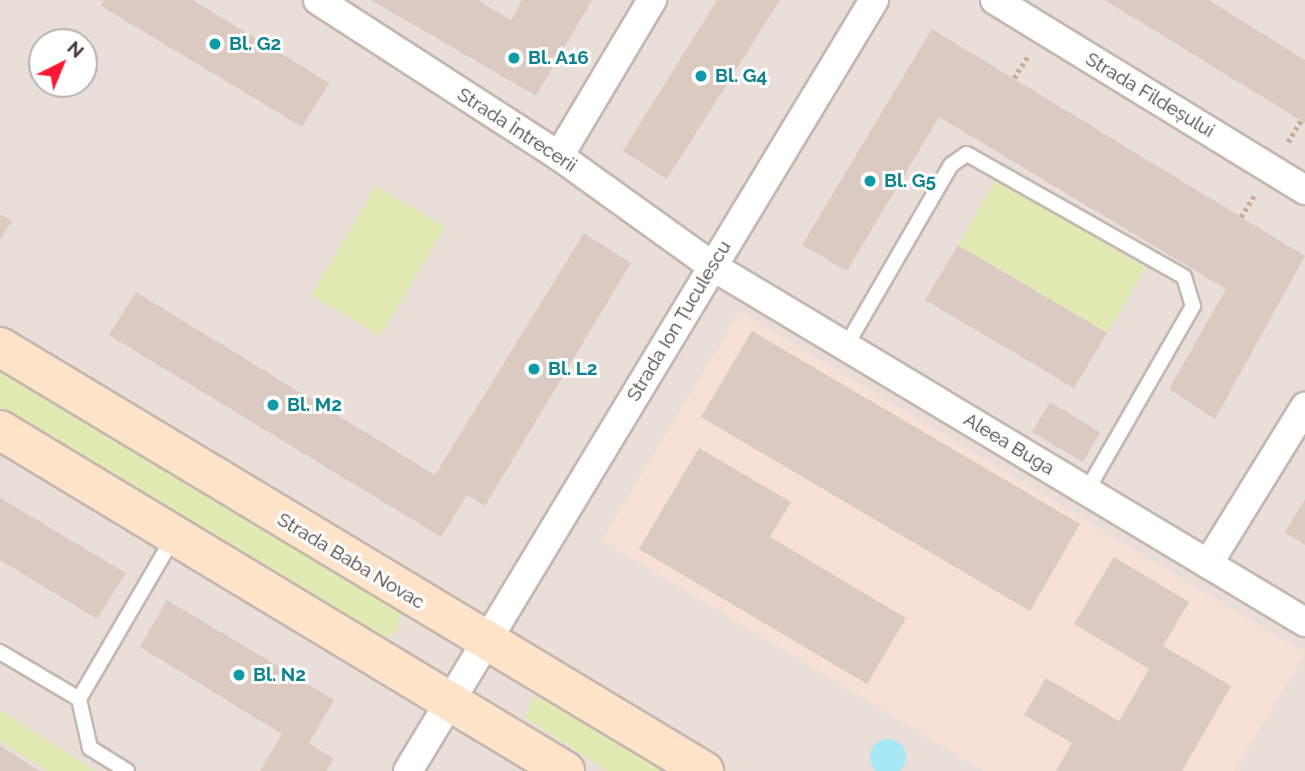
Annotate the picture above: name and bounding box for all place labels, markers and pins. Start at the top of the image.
place label: Bl. G2 [229,33,281,55]
marker: Bl. G2 [207,36,223,52]
place label: Bl. A16 [528,47,589,69]
marker: Bl. A16 [506,50,522,66]
place label: Bl. G4 [715,65,767,87]
marker: Bl. G4 [693,68,709,84]
place label: Bl. G5 [884,170,936,192]
marker: Bl. G5 [862,173,878,189]
place label: Bl. L2 [548,358,598,380]
marker: Bl. L2 [526,361,542,377]
place label: Bl. M2 [287,394,342,416]
marker: Bl. M2 [265,397,281,413]
place label: Bl. N2 [253,664,306,686]
marker: Bl. N2 [231,667,247,683]

